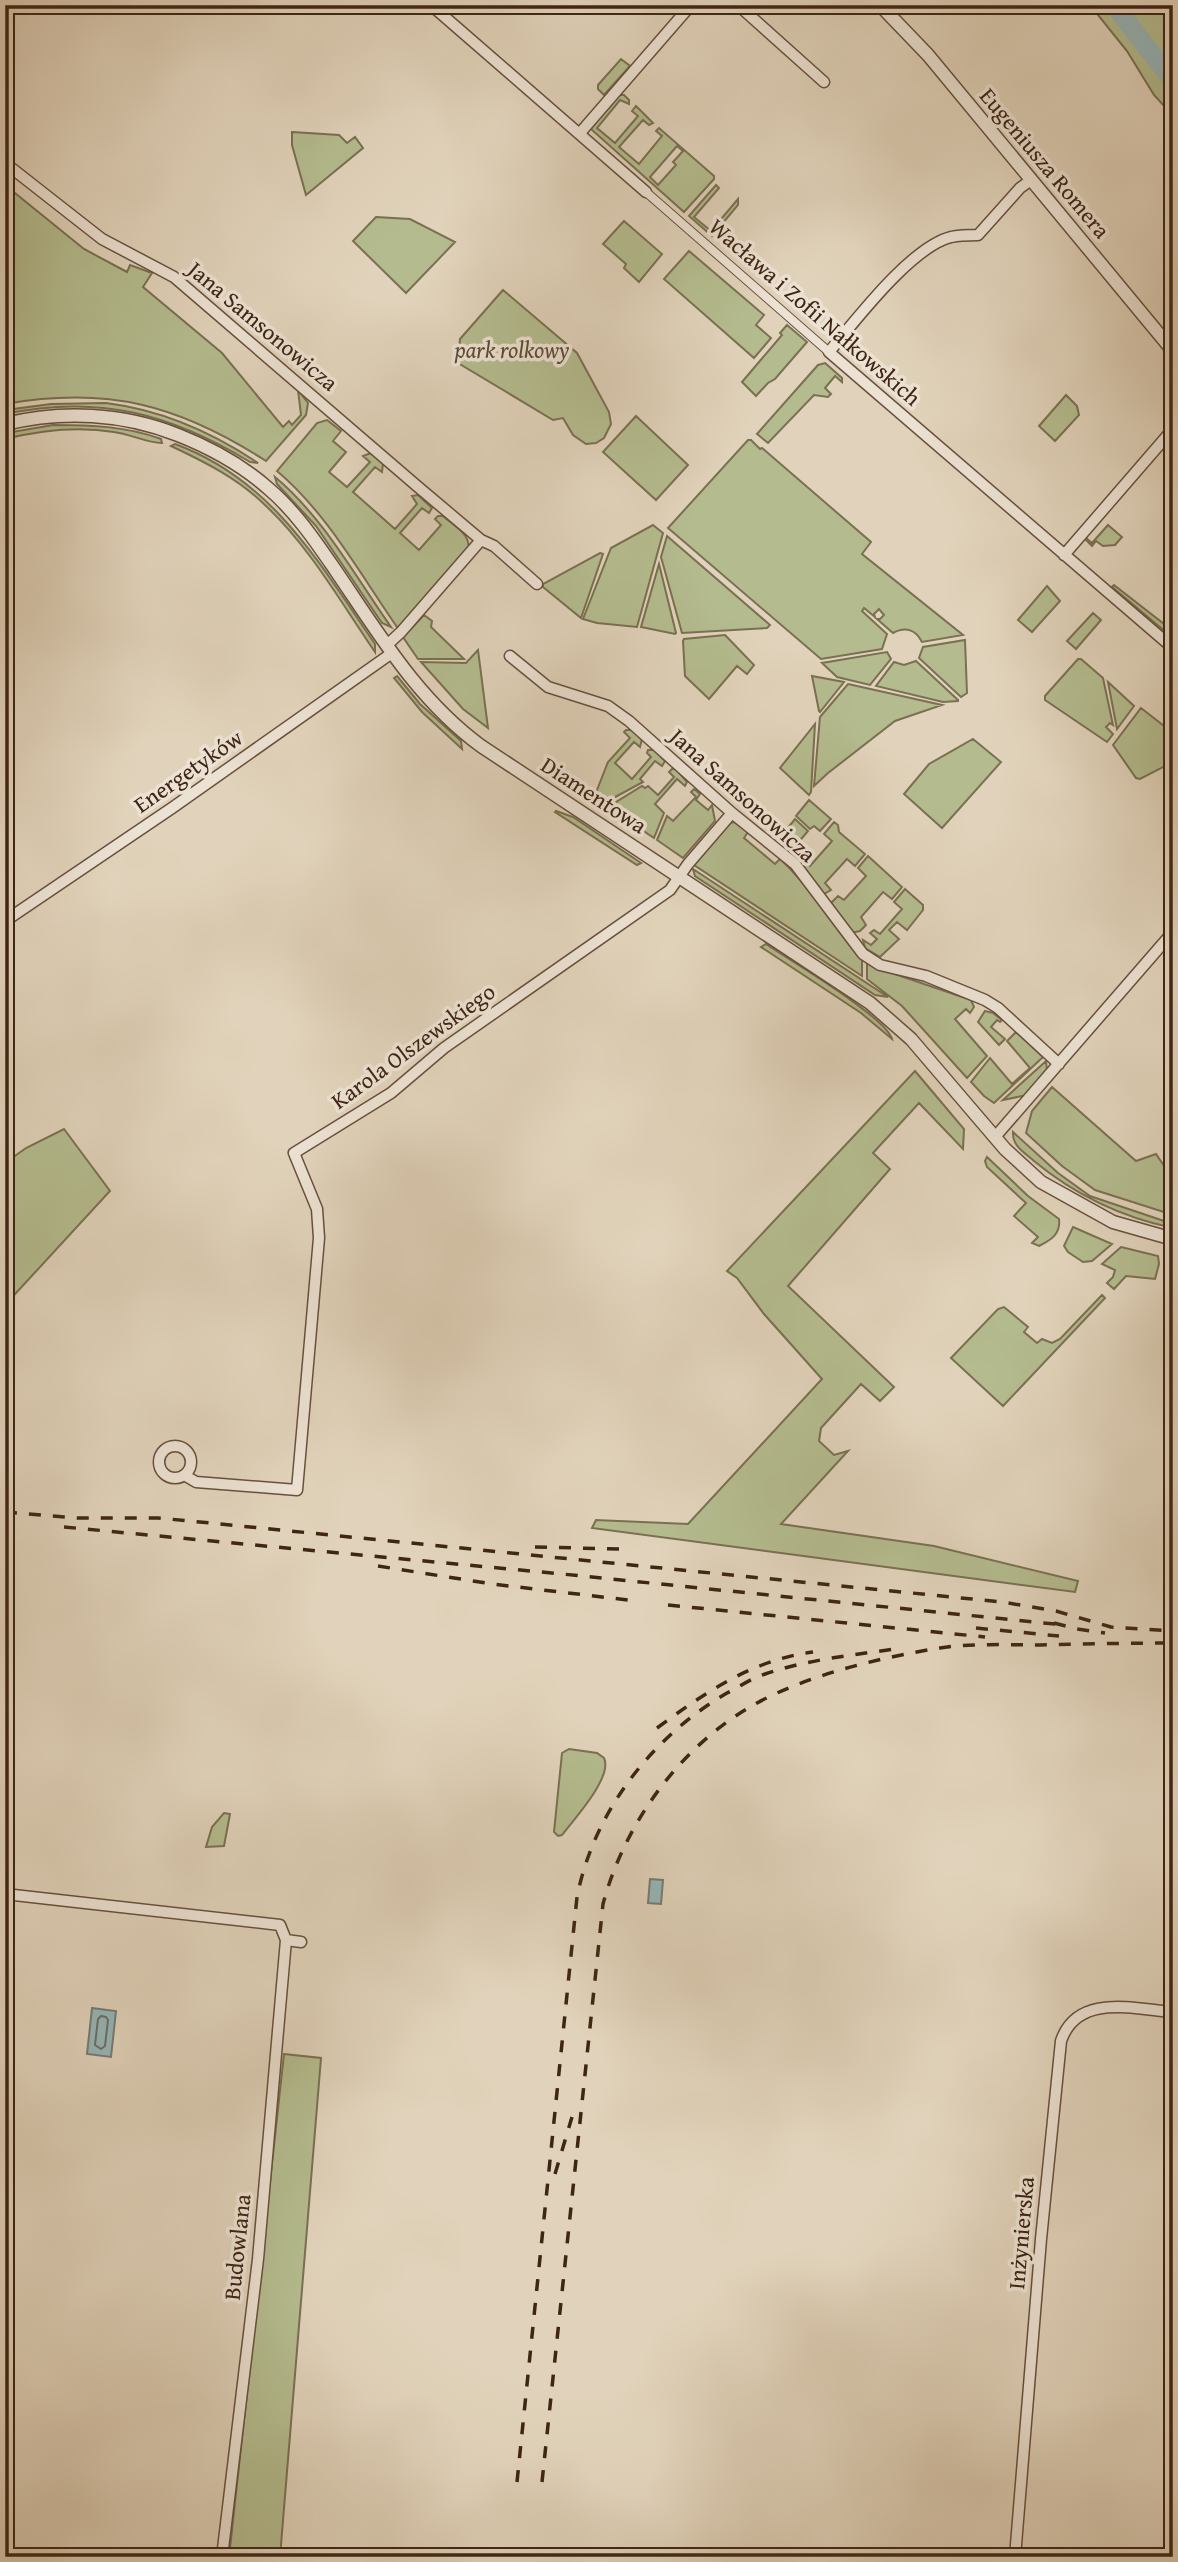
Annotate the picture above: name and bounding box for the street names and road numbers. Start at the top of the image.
street label: Eugeniusza Romera [972,80,1119,245]
street label: Wacława i Zofii Nałkowskich [702,210,929,413]
street label: Jana Samsonowicza [179,251,346,398]
street label: Jana Samsonowicza [661,718,824,870]
street label: Energetyków [126,720,249,820]
street label: Diamentowa [535,748,654,841]
street label: Karola Olszewskiego [324,975,502,1116]
street label: Inżynierska [999,2175,1042,2291]
street label: Budowlana [215,2192,258,2302]

